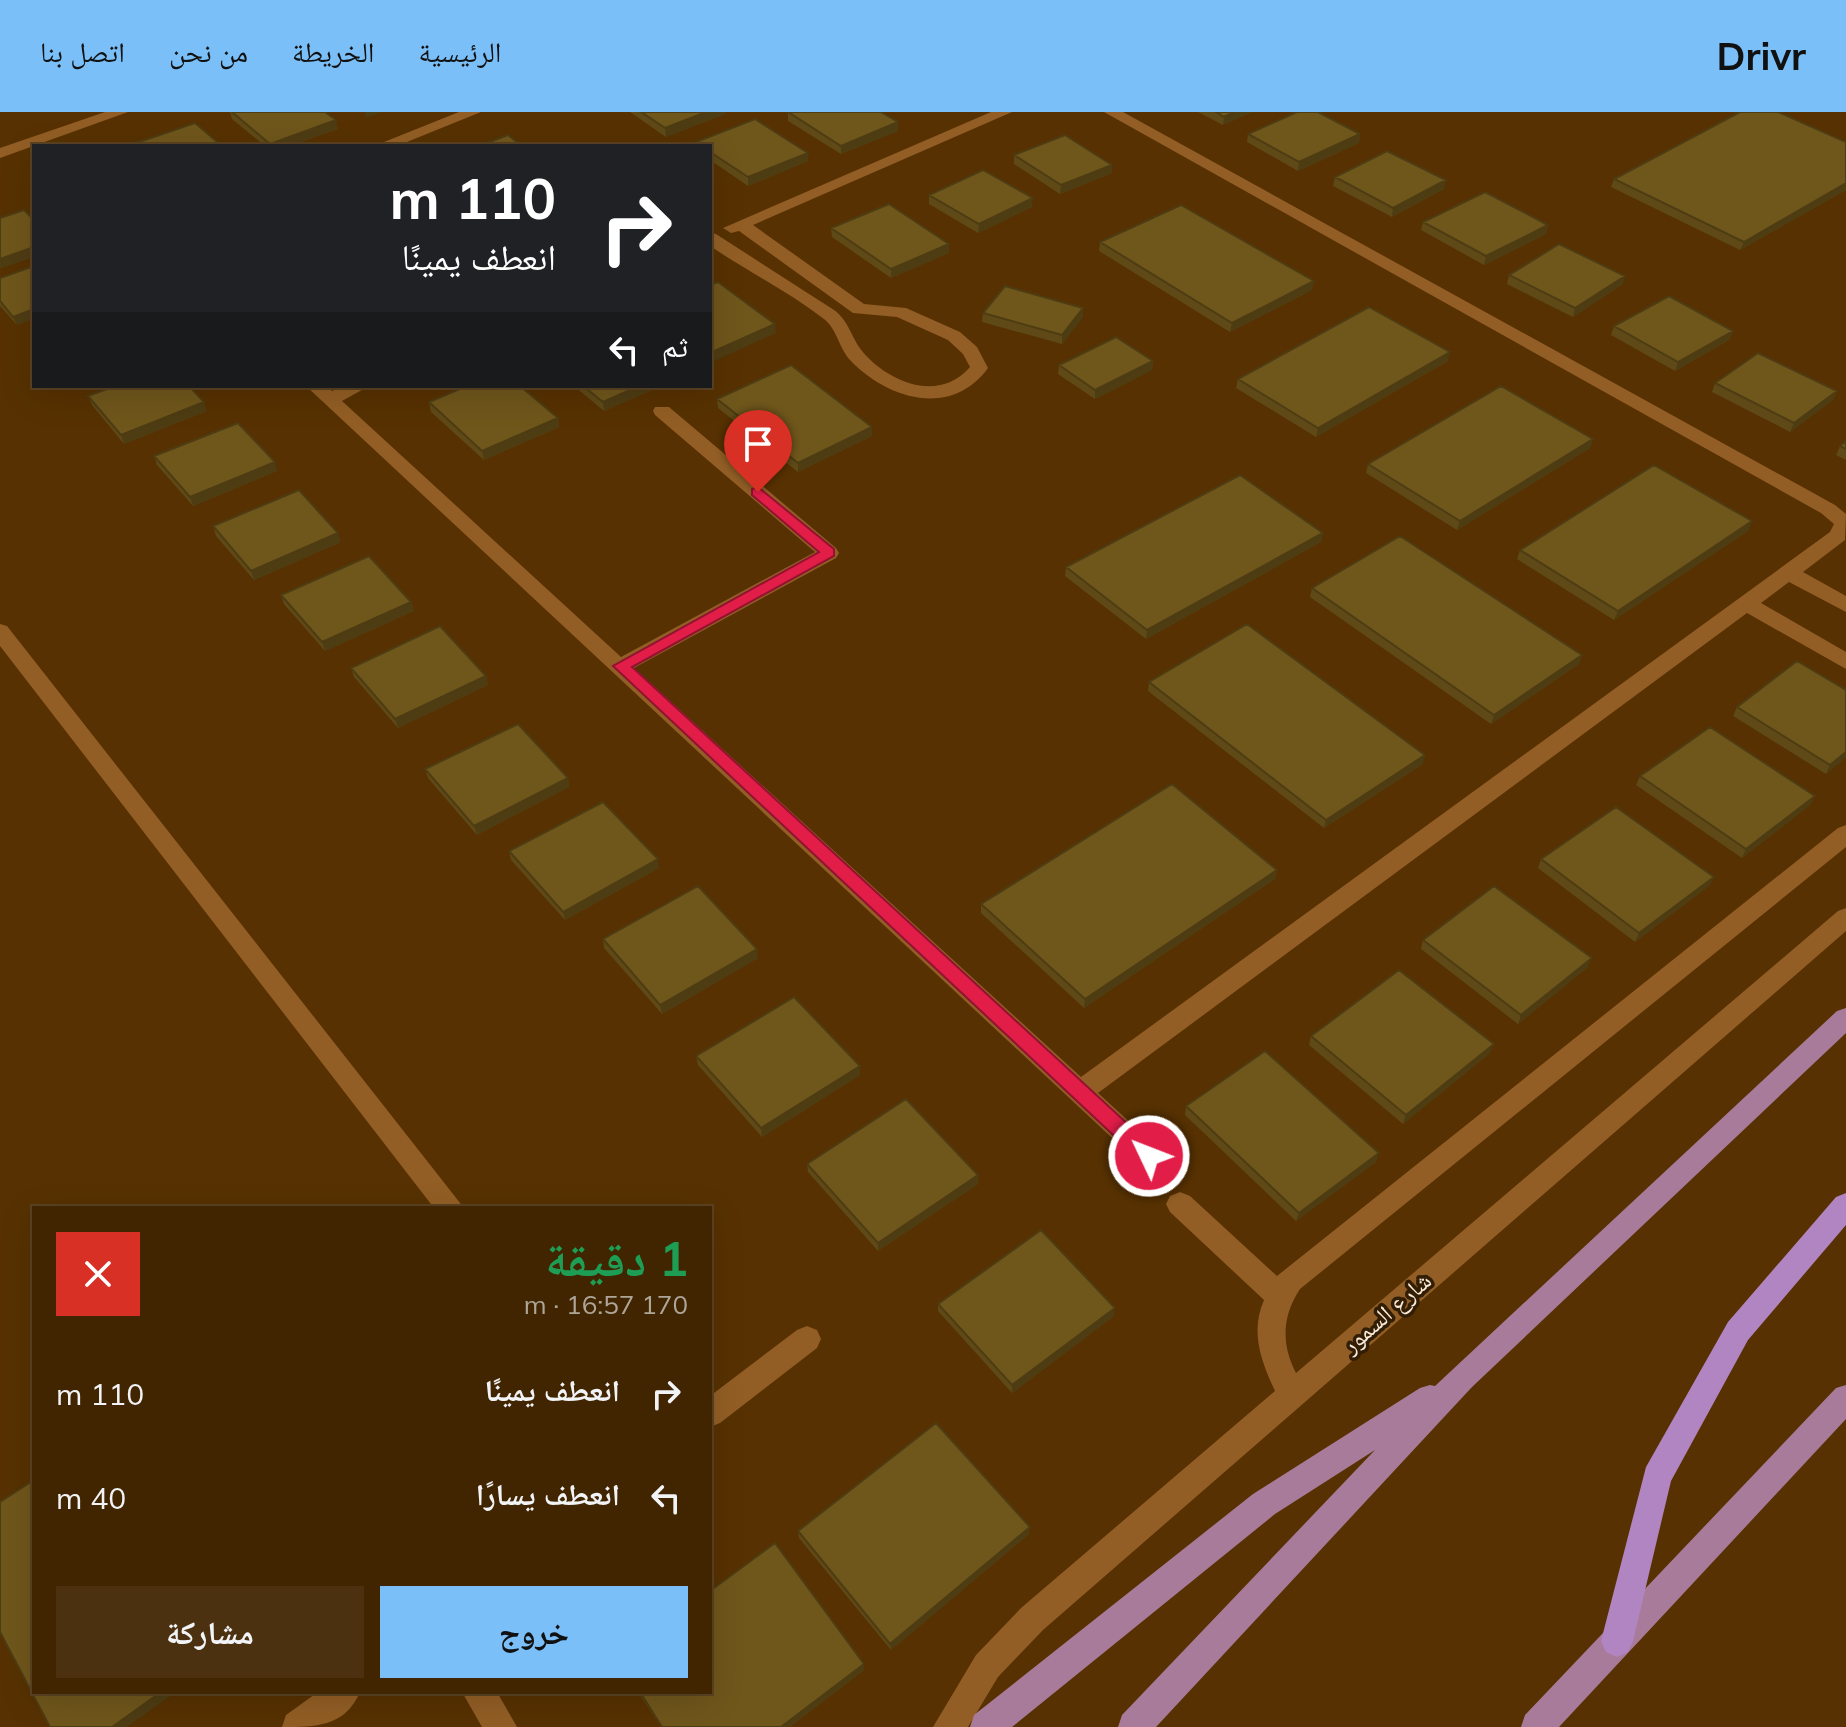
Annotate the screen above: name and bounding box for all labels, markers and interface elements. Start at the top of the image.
text: Drivr [1717,32,1806,80]
text: اتصل بنا [40,34,125,69]
text: من نحن [169,34,248,69]
text: الخريطة [292,34,375,69]
text: الرئيسية [419,34,502,69]
text: 110 m [389,163,556,233]
icon: right [584,176,688,280]
text: انعطف يمينًا [401,234,556,279]
text: ثم [662,327,688,365]
icon: left [602,328,646,372]
pin [724,410,792,492]
icon: arrive [736,422,780,466]
position arrow [1107,1114,1191,1198]
text: 1 دقيقة [545,1228,688,1288]
button: close [56,1232,140,1316]
street label: شارع السمور [1334,1265,1438,1360]
text: 170 m · 16:57 [524,1288,688,1321]
text: انعطف يمينًا [485,1371,620,1409]
icon: right [644,1372,688,1416]
text: 110 m [56,1375,144,1413]
text: انعطف يسارًا [476,1475,620,1513]
icon: left [644,1476,688,1520]
text: 40 m [56,1479,126,1517]
button: مشاركة [56,1586,364,1678]
button: خروج [380,1586,688,1678]

